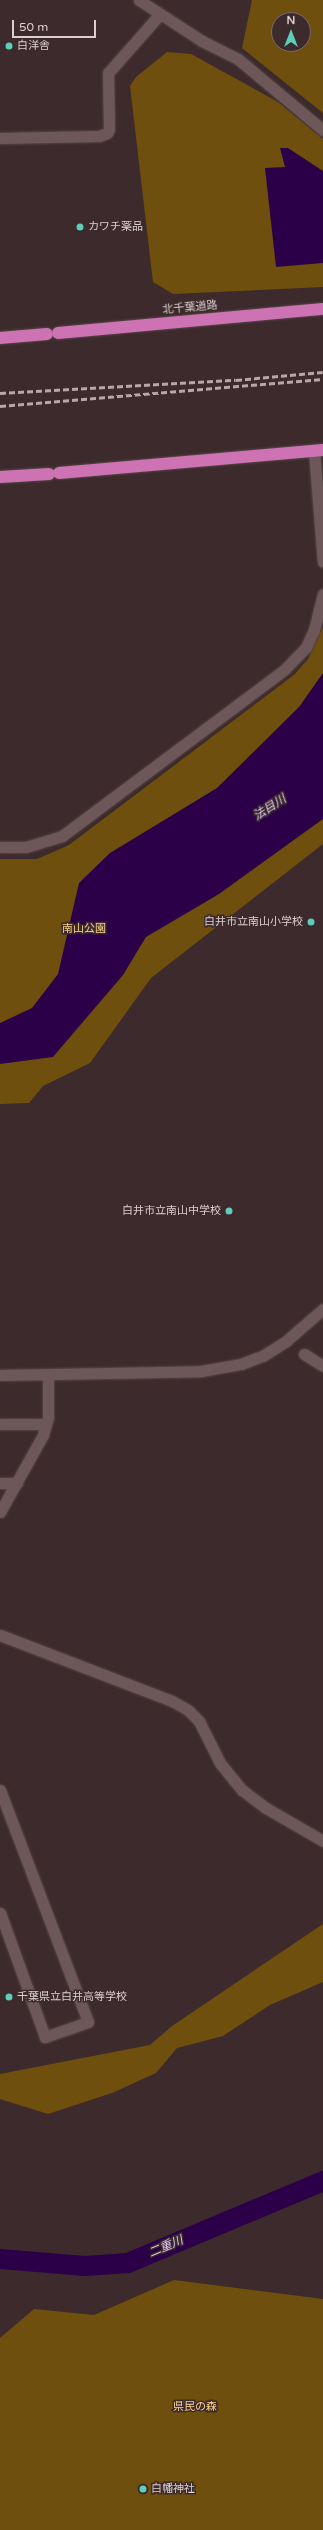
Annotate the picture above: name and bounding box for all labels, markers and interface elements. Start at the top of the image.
scale bar [14,12,98,38]
north arrow [271,12,311,52]
text: N [287,14,295,27]
text: 50 m [19,20,48,34]
place label: 白洋舎 [17,39,50,53]
marker: 白洋舎 [4,41,14,51]
place label: カワチ薬品 [88,220,143,234]
marker: カワチ薬品 [75,222,85,232]
street label: 北千葉道路 [162,299,218,317]
water label: 法目川 [251,792,289,824]
place label: 白井市立南山小学校 [204,915,303,929]
marker: 白井市立南山小学校 [306,917,316,927]
park label: 南山公園 [62,922,106,936]
place label: 白井市立南山中学校 [122,1204,221,1218]
marker: 白井市立南山中学校 [224,1206,234,1216]
place label: 千葉県立白井高等学校 [17,1990,127,2004]
marker: 千葉県立白井高等学校 [4,1992,14,2002]
water label: 二重川 [147,2233,185,2261]
park label: 県民の森 [173,2400,217,2414]
place label: 白幡神社 [151,2482,195,2496]
marker: 白幡神社 [138,2484,148,2494]

